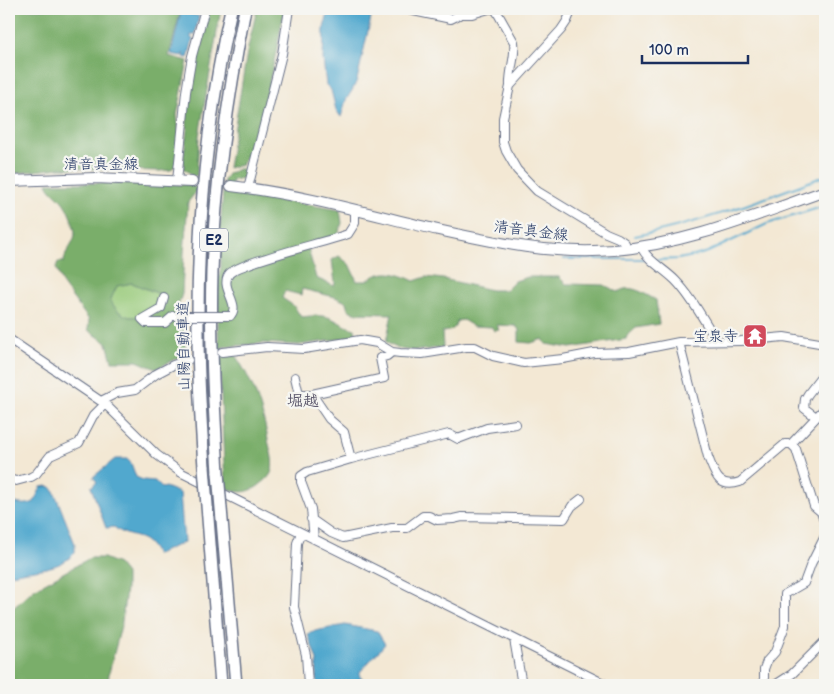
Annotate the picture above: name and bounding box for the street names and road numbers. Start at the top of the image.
street label: 清音真金線 [63,155,139,174]
street label: 清音真金線 [493,217,569,245]
road number: E2 [200,228,228,252]
street label: 山陽自動車道 [174,301,194,391]

